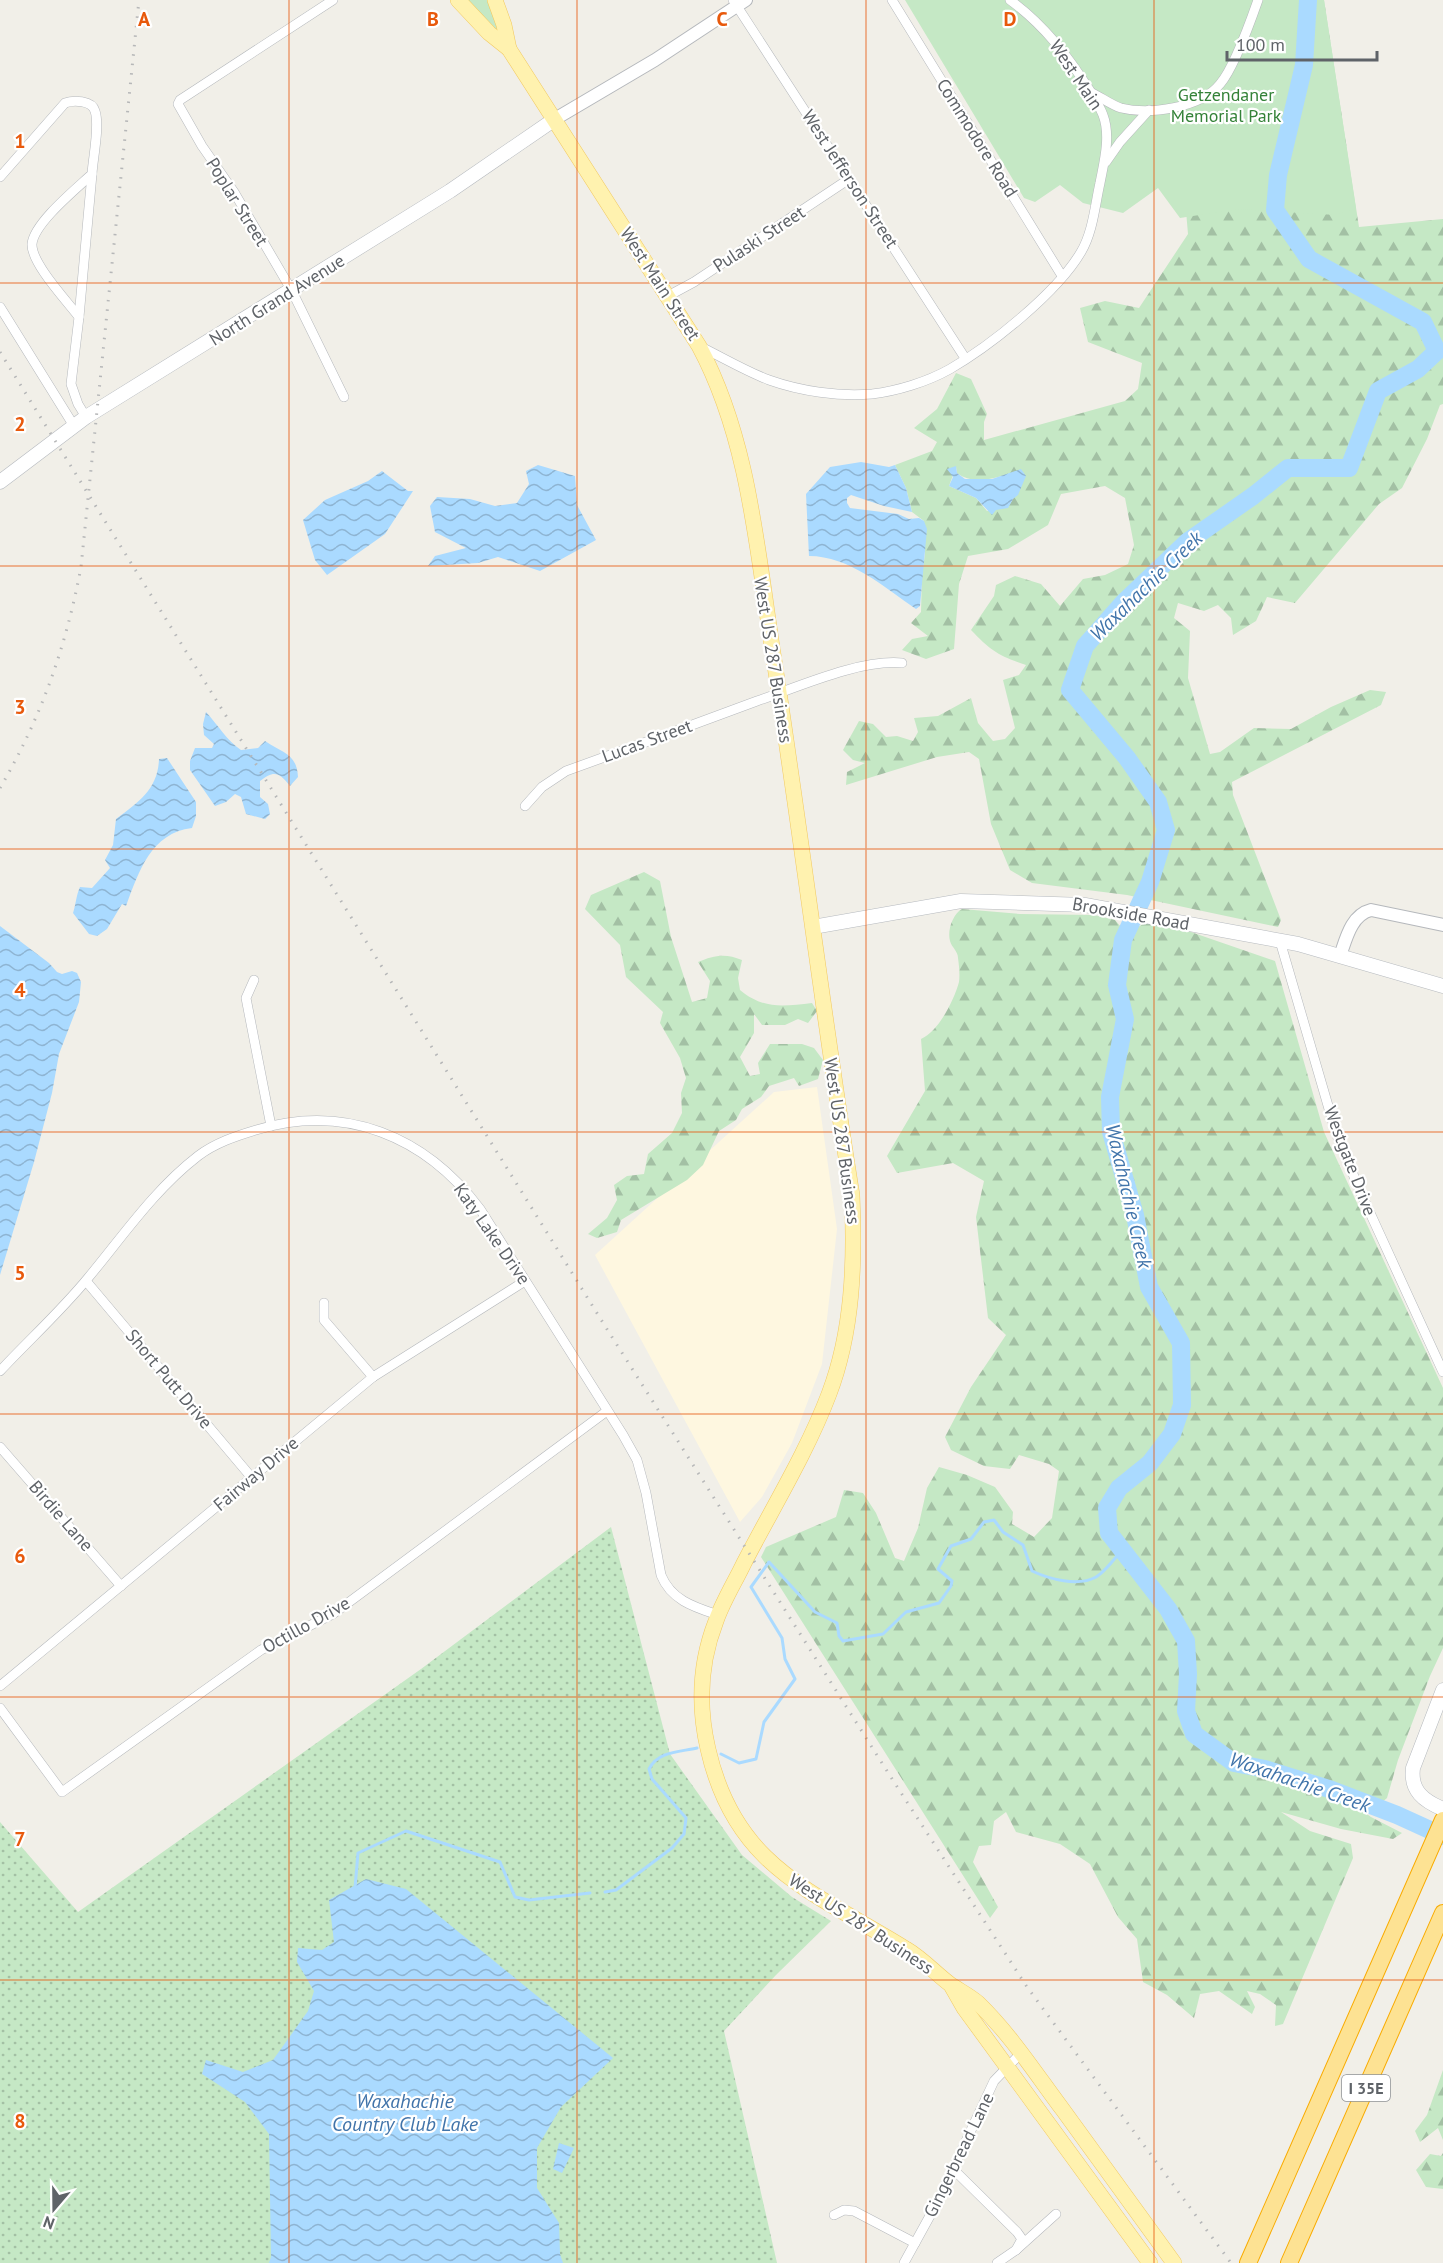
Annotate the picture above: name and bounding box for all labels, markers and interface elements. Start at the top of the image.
text: A [138,6,151,32]
text: B [427,6,439,32]
text: C [716,6,728,32]
text: D [1004,6,1017,32]
scale bar [1227,24,1377,62]
text: 100 m [1236,33,1285,56]
street label: West Main [1045,35,1108,114]
street label: Commodore Road [932,74,1023,201]
park label: Getzendaner Memorial Park [1171,83,1282,127]
street label: West Jefferson Street [797,105,904,252]
text: 1 [14,128,26,154]
street label: Poplar Street [201,153,274,250]
street label: Pulaski Street [708,200,809,277]
street label: West Main Street [615,223,706,345]
street label: North Grand Avenue [205,249,349,350]
text: 2 [14,411,26,437]
water label: Waxahachie Creek [1084,525,1209,646]
street label: West US 287 Business [749,575,798,745]
text: 3 [14,694,26,720]
street label: Lucas Street [599,714,695,767]
street label: Brookside Road [1071,892,1192,935]
text: 4 [14,977,26,1003]
street label: West US 287 Business [819,1056,866,1226]
street label: Westgate Drive [1319,1103,1382,1219]
water label: Waxahachie Creek [1100,1121,1158,1272]
street label: Katy Lake Drive [449,1179,536,1289]
text: 5 [14,1260,26,1286]
street label: Short Putt Drive [121,1324,218,1433]
street label: Fairway Drive [208,1431,303,1516]
street label: Birdie Lane [24,1475,99,1556]
text: 6 [14,1543,26,1569]
street label: Octillo Drive [258,1591,354,1658]
water label: Waxahachie Creek [1226,1746,1375,1819]
text: 7 [14,1826,26,1852]
street label: West US 287 Business [785,1868,938,1979]
road number: I 35E [1342,2075,1390,2101]
water label: Waxahachie Country Club Lake [332,2088,479,2137]
street label: Gingerbread Lane [918,2089,999,2221]
text: 8 [14,2108,26,2134]
north arrow [24,2179,84,2239]
text: N [41,2212,57,2234]

